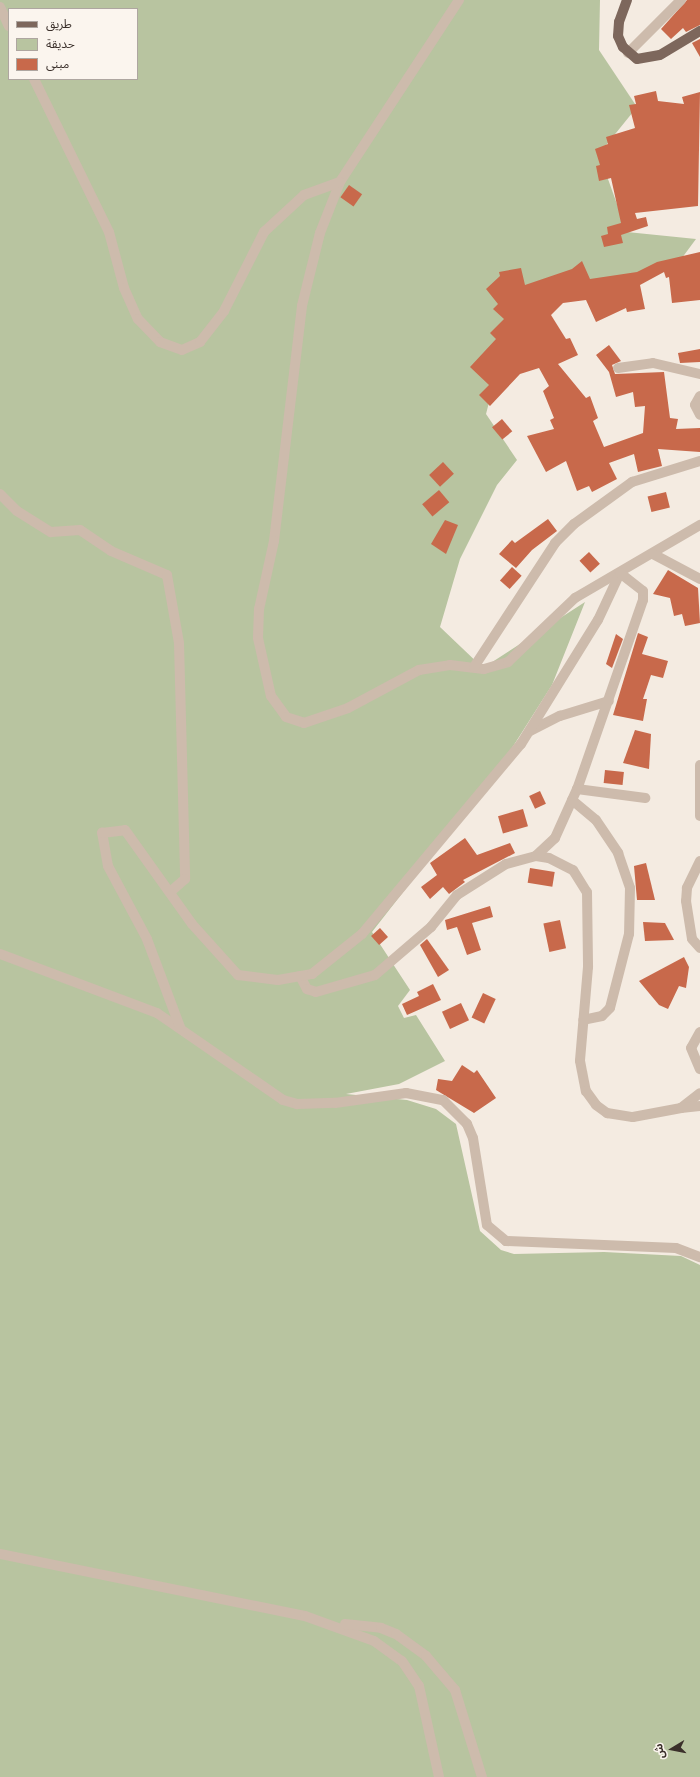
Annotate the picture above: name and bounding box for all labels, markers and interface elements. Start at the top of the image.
legend [8,8,138,80]
text: طريق [46,17,72,32]
text: حديقة [46,37,75,52]
text: مبنى [46,57,69,72]
north arrow [652,1729,692,1769]
text: ش [652,1743,667,1760]

